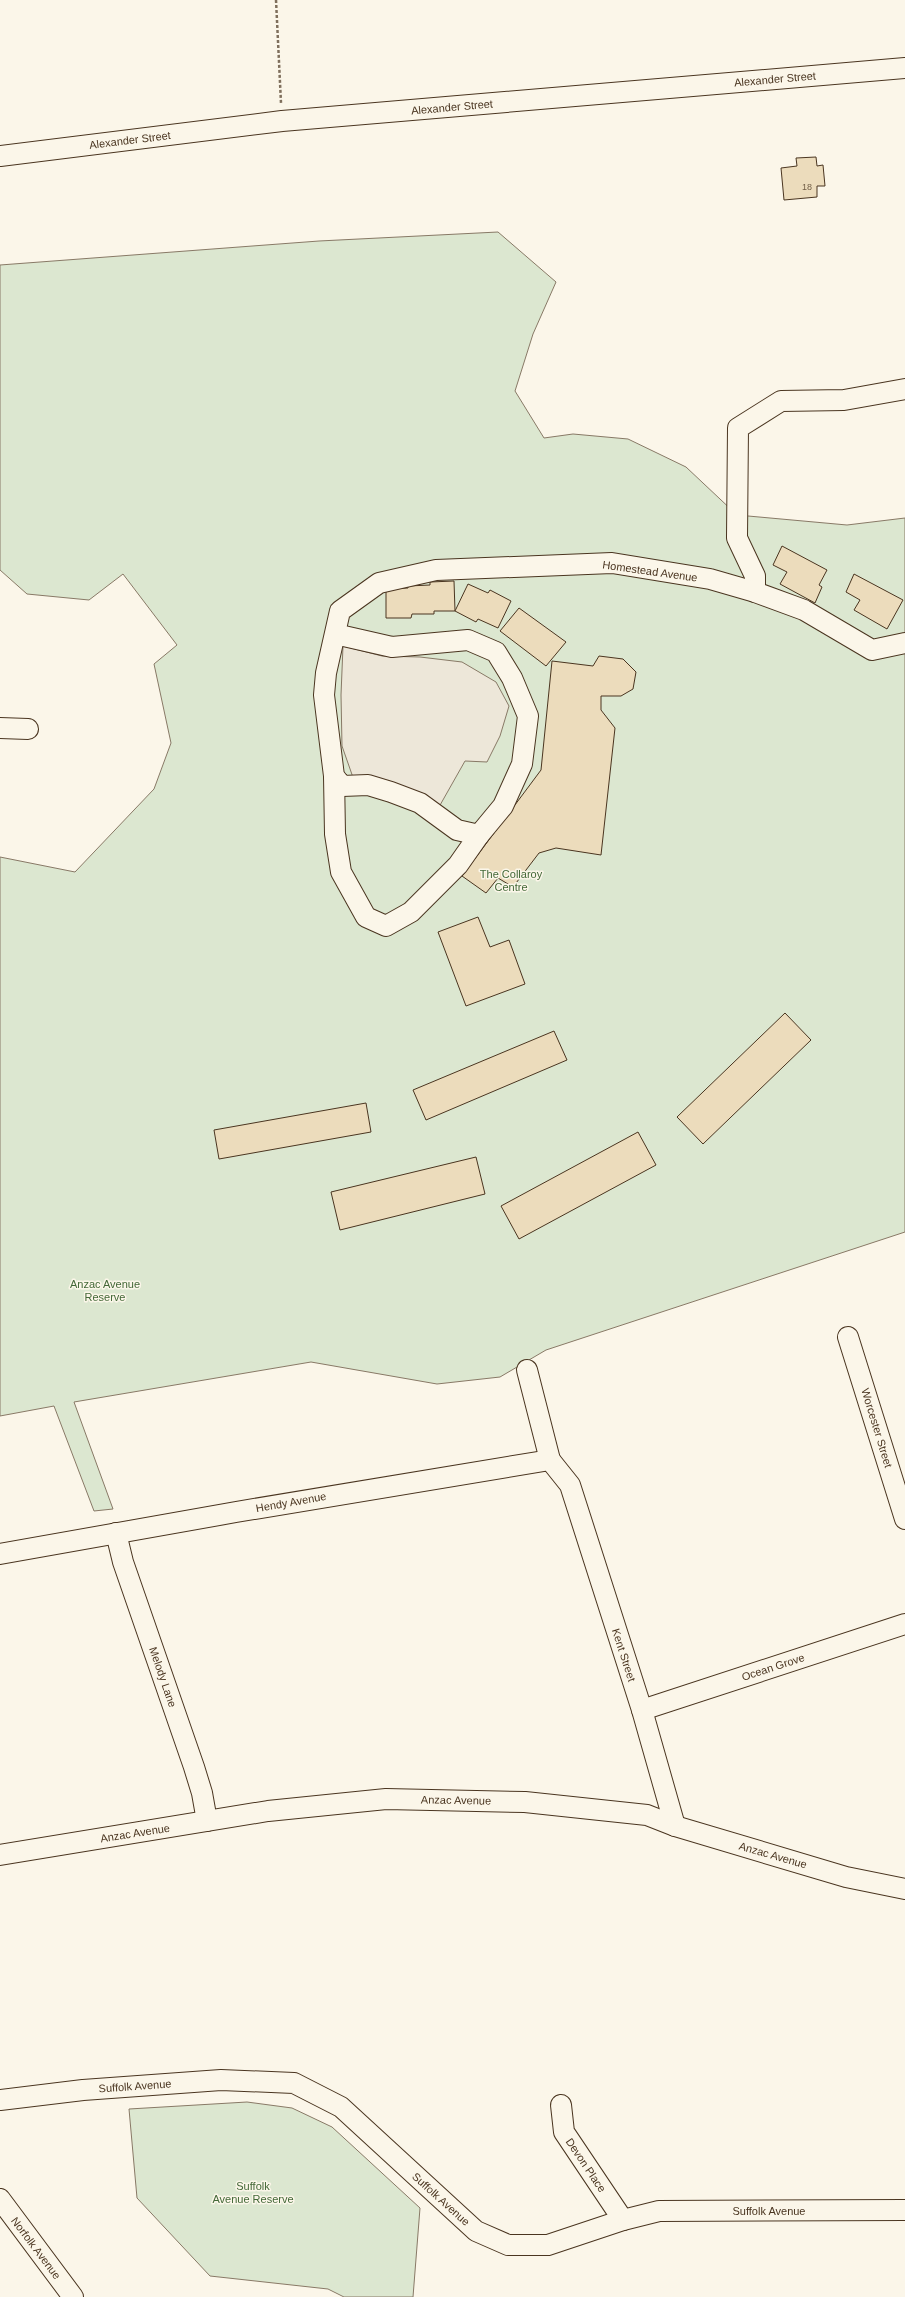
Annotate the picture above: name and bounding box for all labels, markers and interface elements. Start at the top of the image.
street label: Alexander Street [734,69,816,89]
street label: Alexander Street [411,97,493,117]
street label: Alexander Street [89,129,171,151]
house number: 18 [802,182,812,192]
street label: Homestead Avenue [602,558,698,584]
park label: The Collaroy Centre [480,868,543,893]
park label: Anzac Avenue Reserve [70,1278,140,1303]
street label: Worcester Street [859,1387,895,1469]
street label: Hendy Avenue [255,1490,327,1514]
street label: Kent Street [610,1627,638,1683]
street label: Melody Lane [147,1645,179,1709]
street label: Ocean Grove [740,1651,806,1683]
street label: Anzac Avenue [421,1793,491,1807]
street label: Anzac Avenue [99,1822,171,1844]
street label: Anzac Avenue [738,1840,808,1870]
street label: Suffolk Avenue [98,2077,172,2095]
street label: Devon Place [564,2136,608,2194]
street label: Suffolk Avenue [410,2170,472,2228]
park label: Suffolk Avenue Reserve [212,2180,294,2205]
street label: Suffolk Avenue [733,2205,806,2217]
street label: Norfolk Avenue [9,2215,63,2281]

